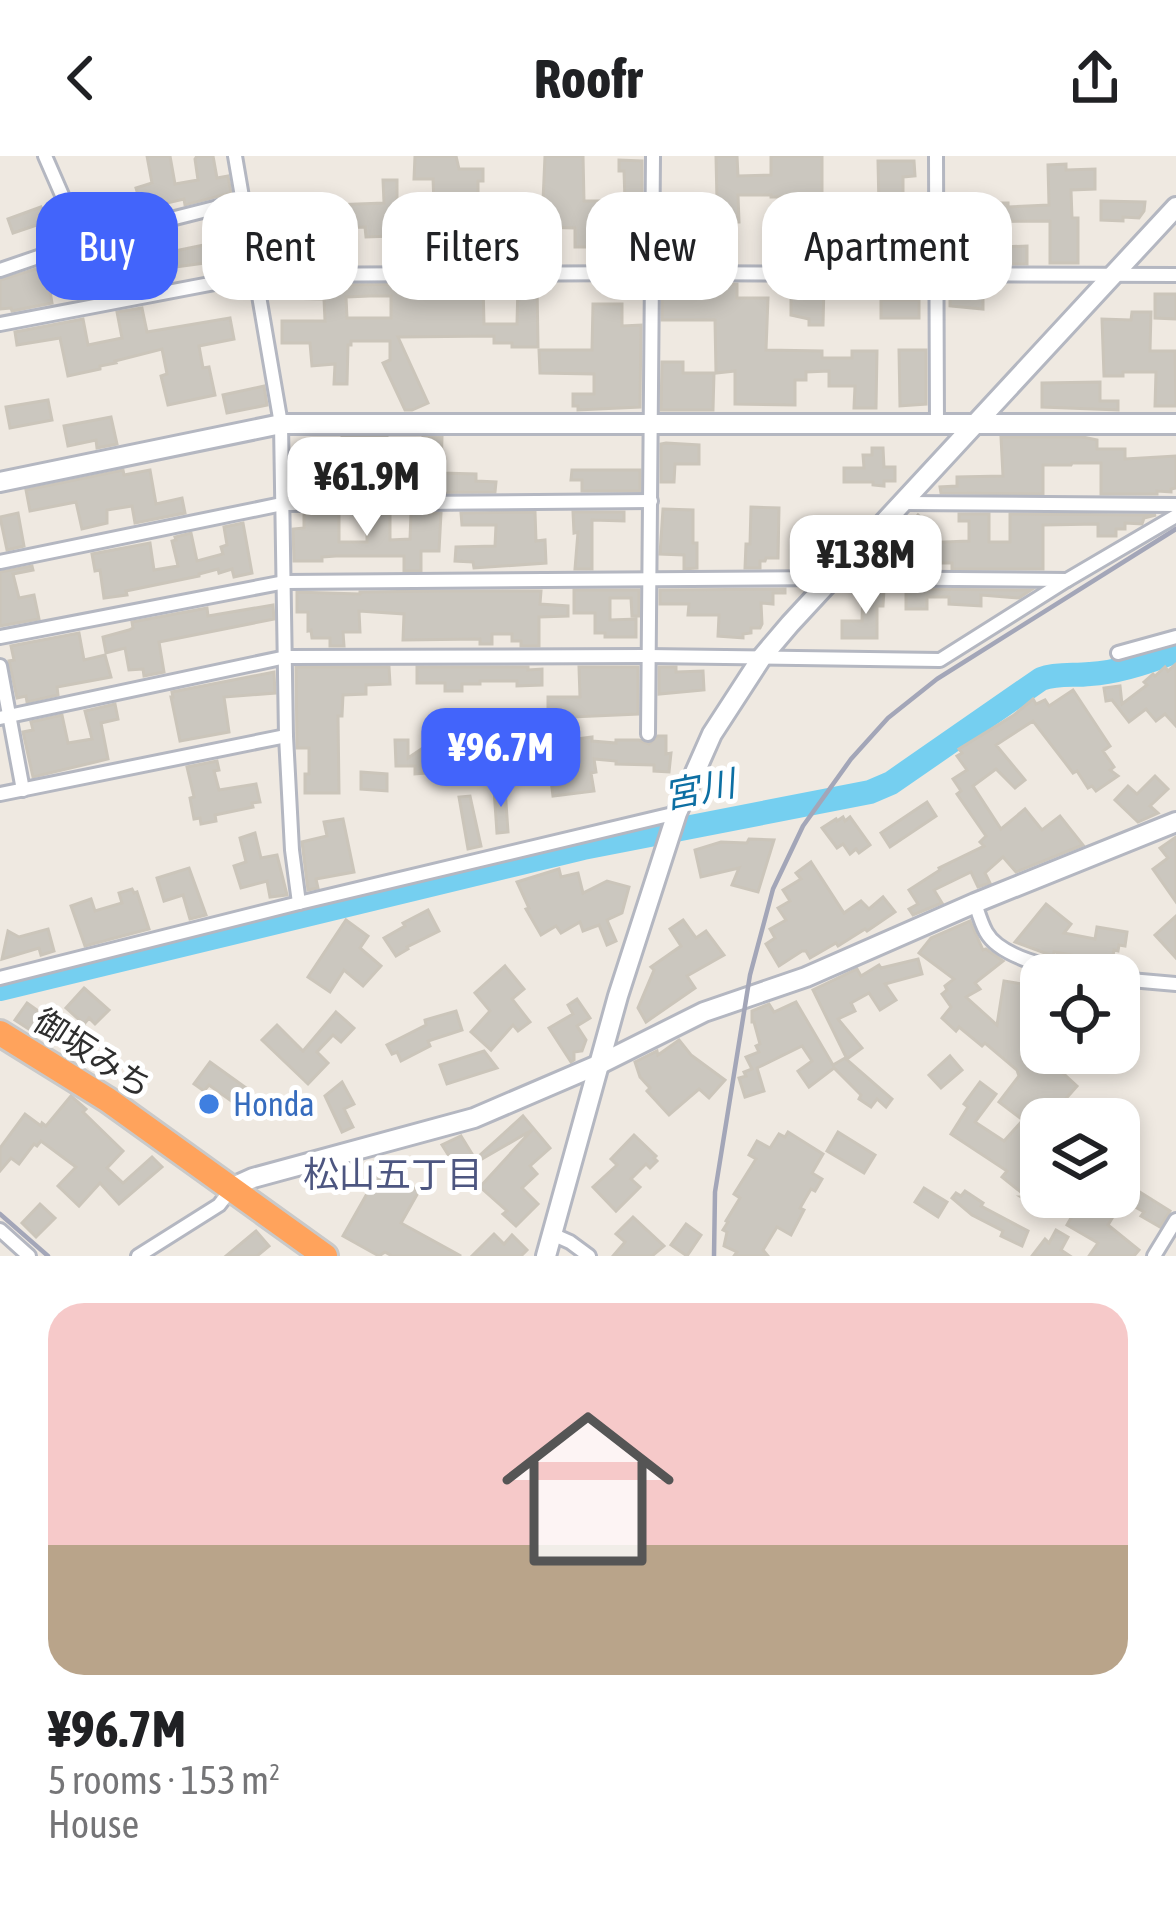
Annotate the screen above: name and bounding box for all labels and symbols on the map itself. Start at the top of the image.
pin: ¥61.9M [269,437,465,539]
pin: ¥138M [782,515,950,617]
pin: ¥96.7M [403,708,599,810]
water label: 宮川 [660,761,742,816]
street label: 御坂みち [27,1001,159,1105]
place label: Honda [233,1085,315,1123]
marker: Honda [196,1091,222,1117]
district label: 松山五丁目 [303,1153,483,1195]

